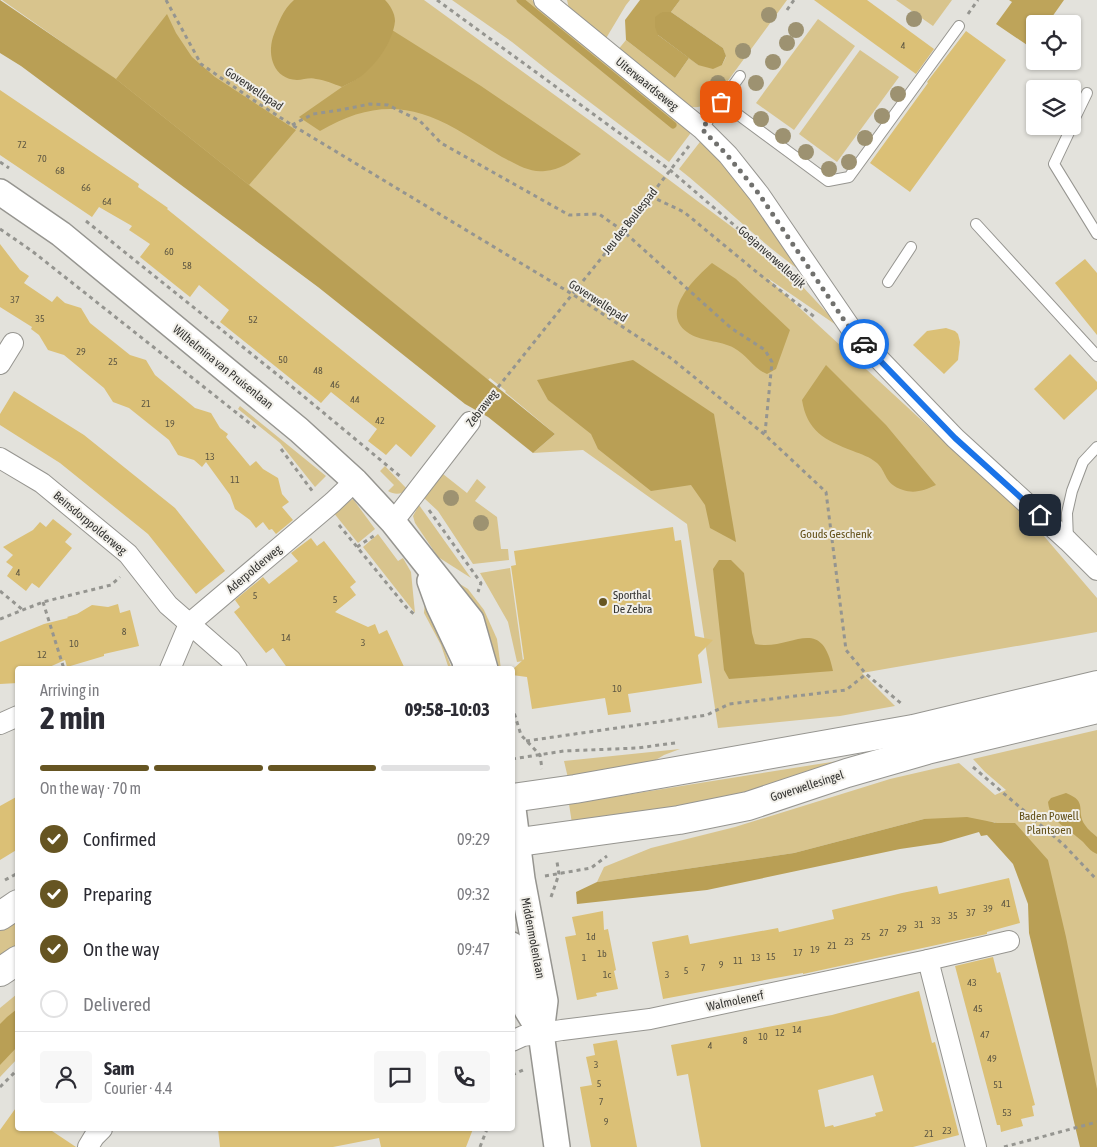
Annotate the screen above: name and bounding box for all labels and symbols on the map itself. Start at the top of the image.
house number: 4 [901,40,906,51]
street label: Uiterwaardseweg [613,54,682,114]
street label: Goverwellepad [222,65,286,113]
pin [700,81,742,123]
house number: 72 [17,139,27,150]
house number: 70 [37,153,47,164]
house number: 68 [55,165,65,176]
house number: 66 [81,182,91,193]
street label: Jeu des Boulespad [600,185,660,257]
house number: 64 [102,196,112,207]
street label: Goejanverwelledijk [735,223,809,291]
house number: 60 [164,246,174,257]
house number: 58 [182,260,192,271]
street label: Goverwellepad [566,277,630,325]
house number: 37 [10,294,20,305]
house number: 35 [35,313,45,324]
house number: 52 [248,314,258,325]
courier [839,319,889,369]
street label: Wilhelmina van Pruisenlaan [170,322,276,412]
house number: 29 [76,346,86,357]
house number: 50 [278,354,288,365]
house number: 25 [108,356,118,367]
house number: 48 [313,365,323,376]
house number: 46 [330,379,340,390]
street label: Zebraweg [463,386,501,429]
house number: 44 [350,394,360,405]
house number: 21 [141,398,151,409]
house number: 42 [375,415,385,426]
house number: 19 [165,418,175,429]
house number: 13 [205,451,215,462]
house number: 11 [230,474,240,485]
street label: Beinsdorppolderweg [51,488,130,558]
pin [1019,494,1061,536]
park label: Gouds Geschenk [800,527,873,541]
street label: Aderpolderweg [224,541,285,596]
house number: 4 [16,567,21,578]
place label: Sporthal De Zebra [613,588,652,616]
house number: 5 [253,590,258,601]
house number: 5 [333,594,338,605]
marker: Sporthal De Zebra [597,596,609,608]
house number: 8 [122,626,127,637]
house number: 14 [281,632,291,643]
house number: 3 [361,637,366,648]
house number: 10 [69,638,79,649]
house number: 12 [37,649,47,660]
house number: 10 [612,683,622,694]
street label: Goverwellesingel [769,767,846,804]
park label: Baden Powell Plantsoen [1019,809,1080,837]
street label: Middenmolenlaan [518,896,548,980]
house number: 41 [1001,898,1011,909]
house number: 39 [983,903,993,914]
house number: 37 [966,907,976,918]
house number: 35 [948,910,958,921]
house number: 33 [931,915,941,926]
house number: 31 [914,919,924,930]
house number: 29 [897,923,907,934]
house number: 27 [879,927,889,938]
house number: 1d [586,931,596,942]
house number: 25 [861,931,871,942]
house number: 23 [844,936,854,947]
house number: 21 [827,940,837,951]
house number: 19 [810,944,820,955]
house number: 17 [793,947,803,958]
house number: 1b [597,948,607,959]
house number: 15 [766,951,776,962]
house number: 1 [582,952,587,963]
house number: 13 [751,952,761,963]
house number: 11 [733,955,743,966]
house number: 9 [719,959,724,970]
house number: 7 [701,962,706,973]
house number: 5 [684,965,689,976]
house number: 1c [603,969,611,980]
house number: 3 [665,969,670,980]
house number: 43 [967,977,977,988]
street label: Walmolenerf [705,988,765,1014]
house number: 45 [973,1003,983,1014]
house number: 14 [792,1024,802,1035]
house number: 12 [775,1027,785,1038]
house number: 47 [980,1029,990,1040]
house number: 10 [758,1031,768,1042]
house number: 8 [743,1035,748,1046]
house number: 4 [708,1040,713,1051]
house number: 49 [987,1053,997,1064]
house number: 3 [594,1059,599,1070]
house number: 5 [597,1078,602,1089]
house number: 51 [993,1079,1003,1090]
house number: 7 [599,1096,604,1107]
house number: 53 [1002,1107,1012,1118]
house number: 9 [604,1116,609,1127]
house number: 23 [942,1125,952,1136]
house number: 21 [924,1128,934,1139]

